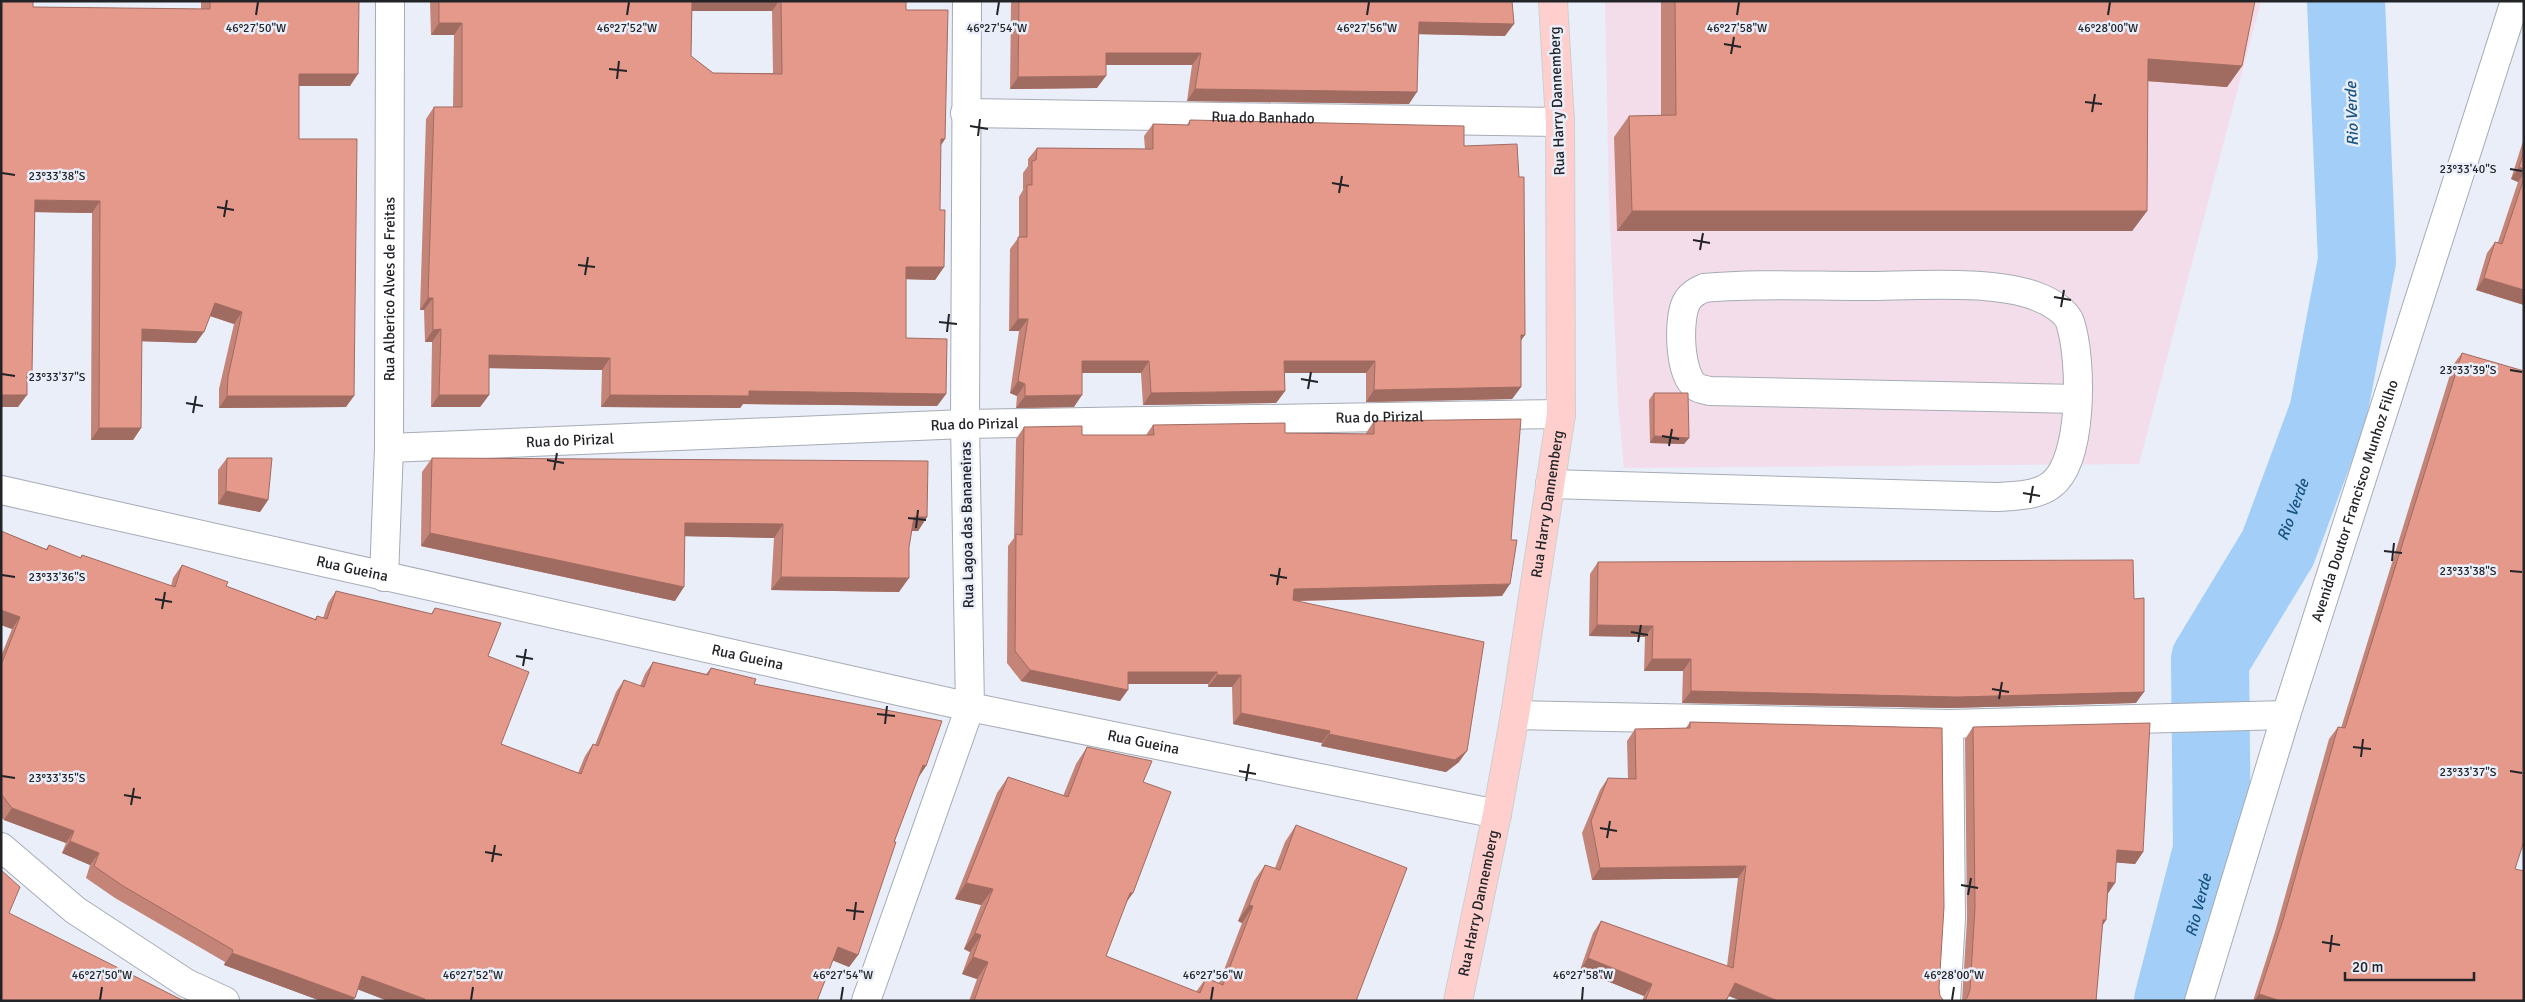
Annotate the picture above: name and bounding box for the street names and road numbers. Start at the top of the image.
street label: Rua Harry Dannemberg [1545,26,1569,176]
street label: Rua do Banhado [1211,108,1315,127]
street label: Rua Alberico Alves de Freitas [380,196,399,381]
street label: Avenida Doutor Francisco Munhoz Filho [2308,377,2402,624]
street label: Rua do Pirizal [1335,407,1424,427]
street label: Rua do Pirizal [930,414,1019,434]
street label: Rua Harry Dannemberg [1527,429,1567,579]
street label: Rua do Pirizal [525,430,614,451]
street label: Rua Lagoa das Bananeiras [957,441,977,609]
street label: Rua Gueina [315,552,390,585]
street label: Rua Gueina [710,640,785,674]
street label: Rua Gueina [1106,726,1181,758]
street label: Rua Harry Dannemberg [1454,828,1502,978]

